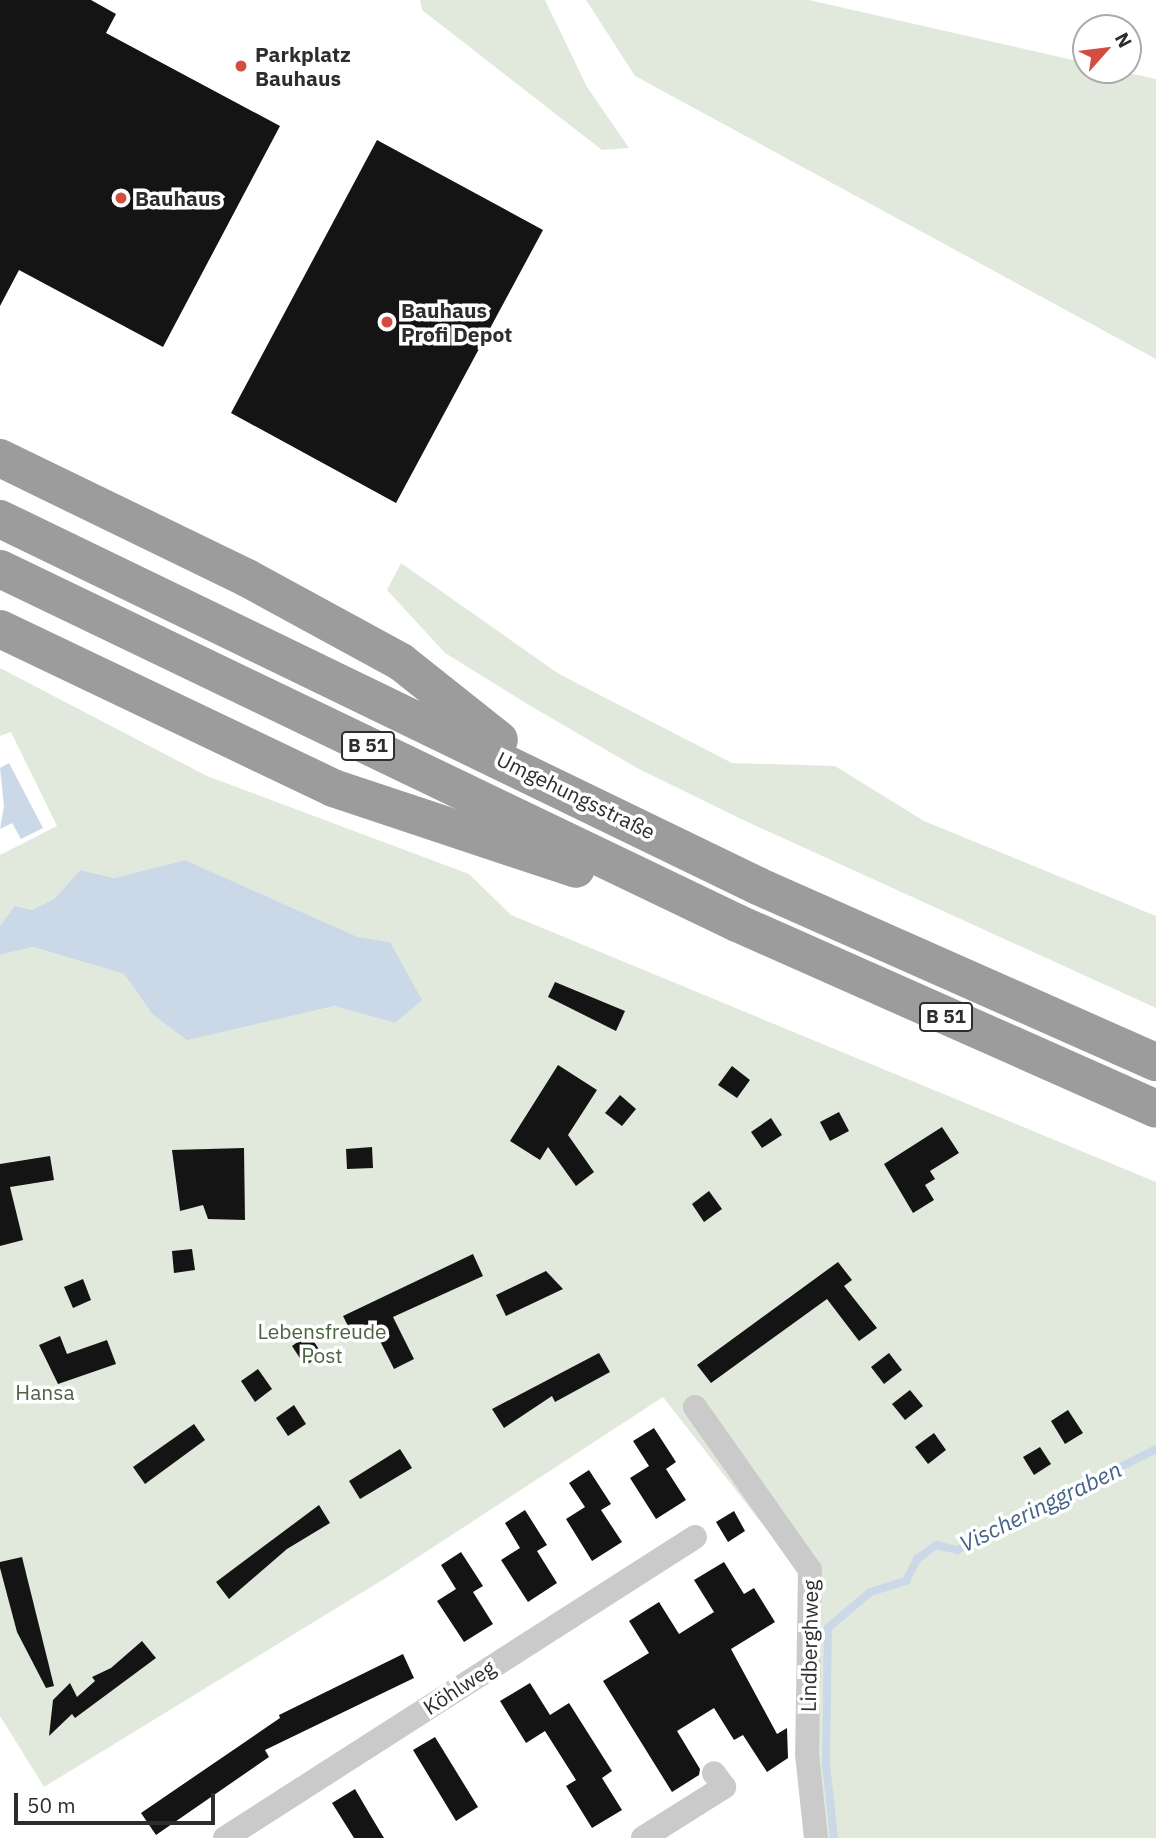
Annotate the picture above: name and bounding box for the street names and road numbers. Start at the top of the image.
road number: B 51 [340,730,396,762]
street label: Umgehungsstraße [493,746,659,844]
road number: B 51 [918,1001,974,1032]
street label: Lindberghweg [795,1580,823,1712]
street label: Köhlweg [418,1654,500,1720]

